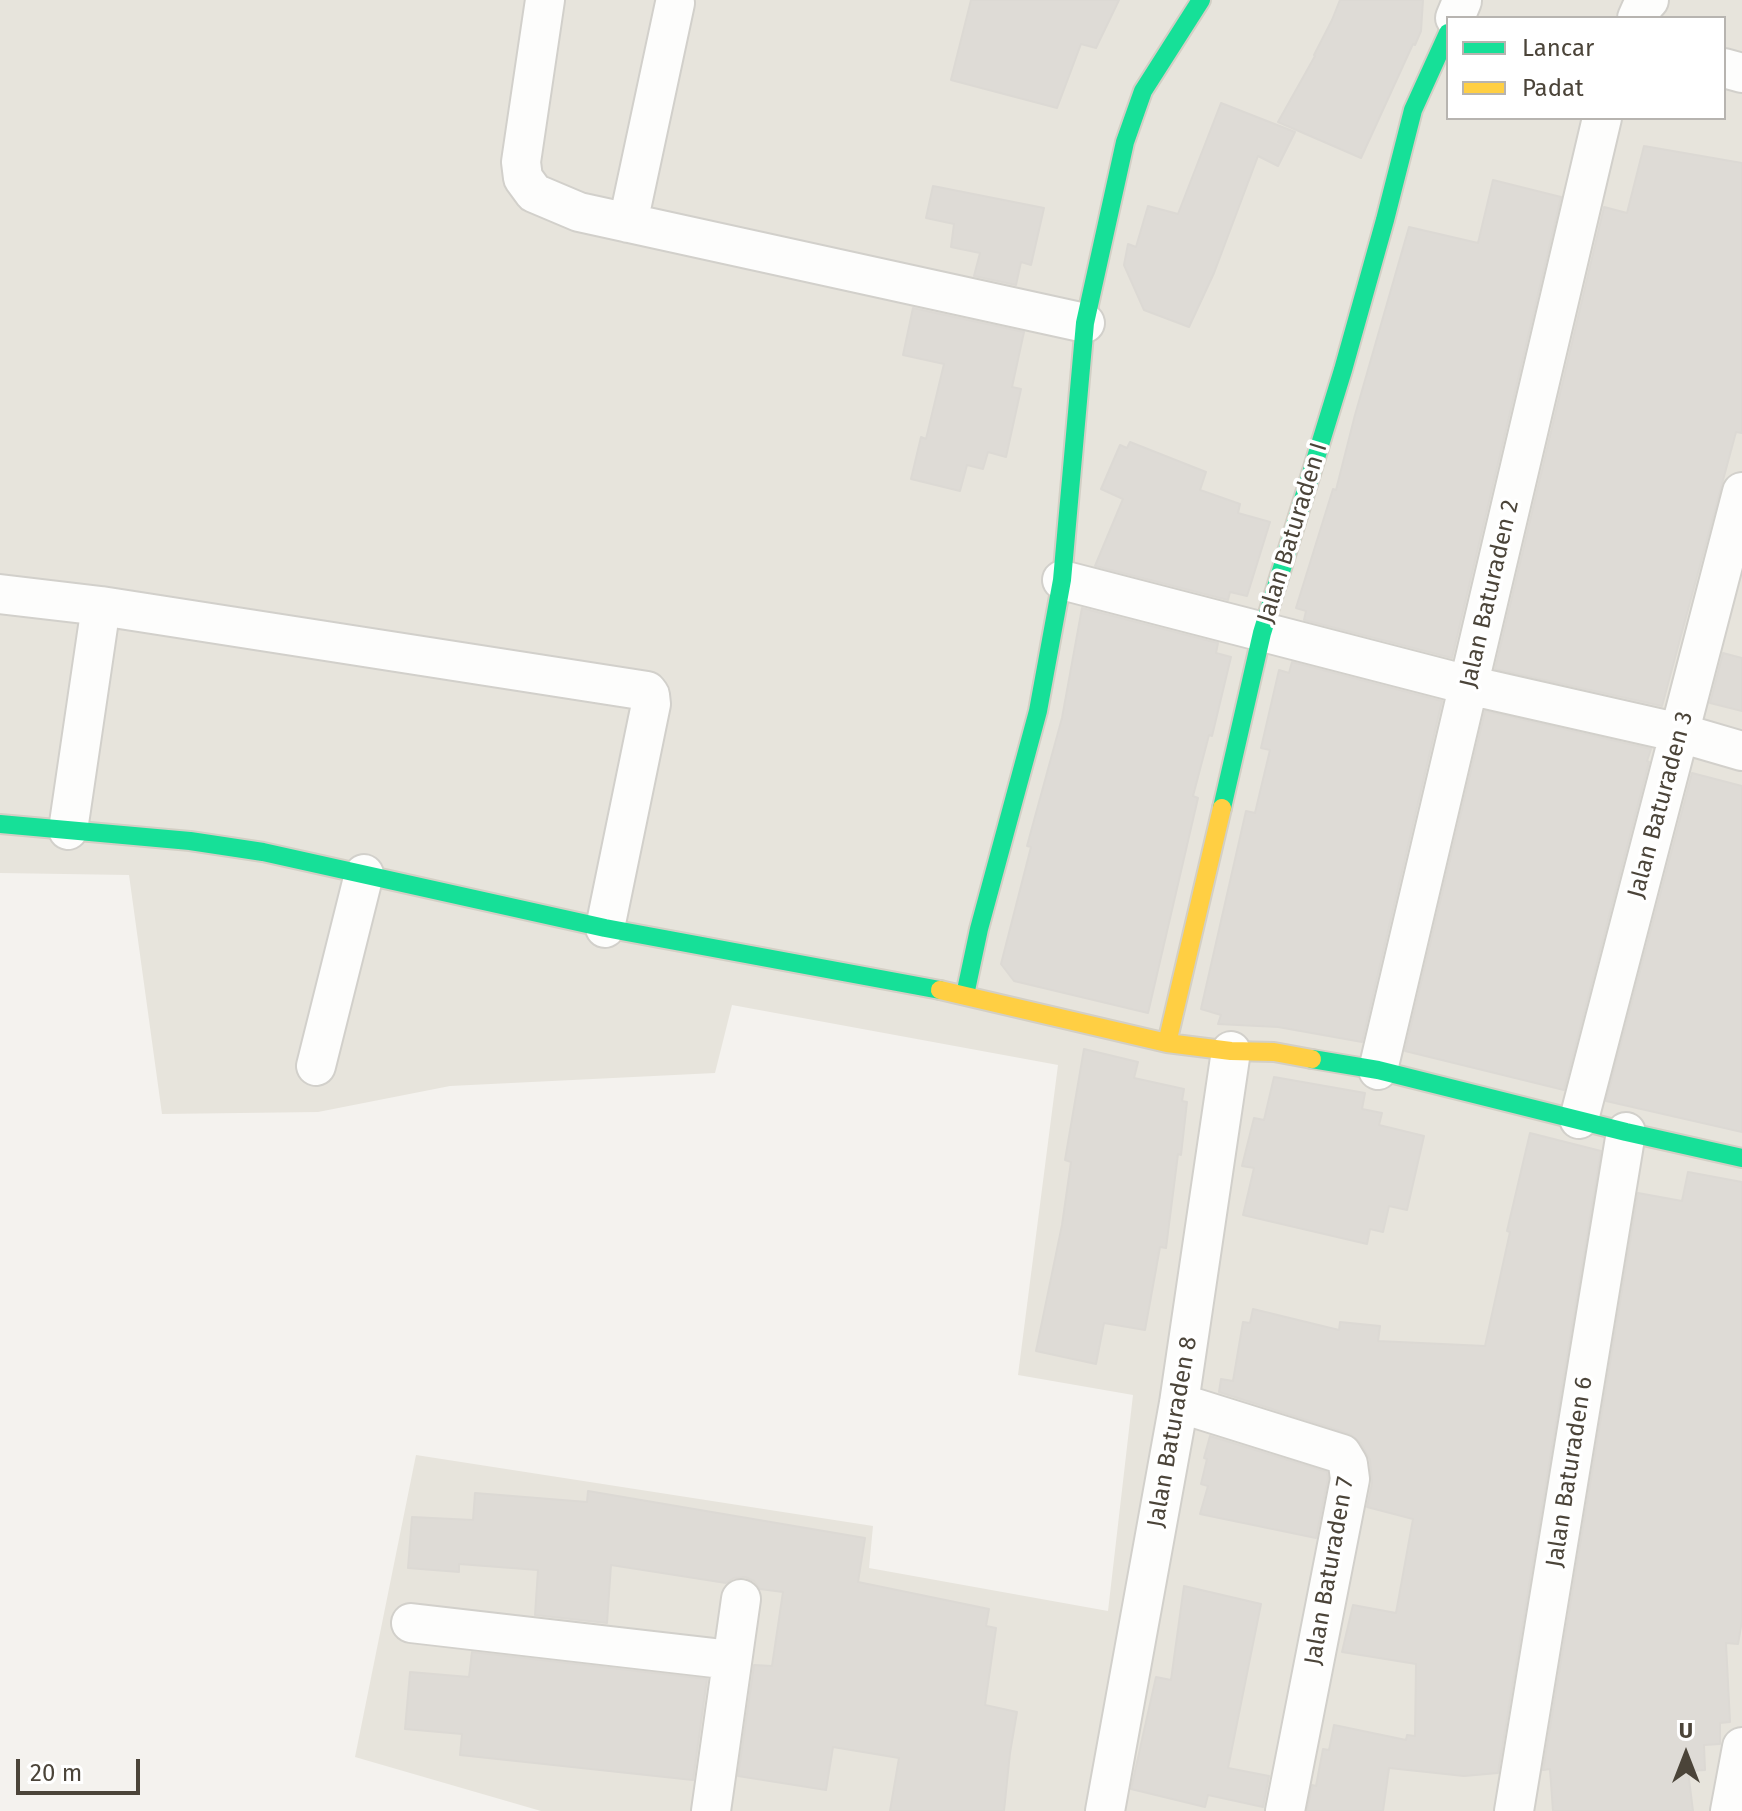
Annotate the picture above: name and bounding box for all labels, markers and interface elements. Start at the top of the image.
legend [1446,16,1726,120]
text: Lancar [1522,34,1594,62]
text: Padat [1522,74,1584,102]
street label: Jalan Baturaden I [1252,439,1334,627]
street label: Jalan Baturaden 2 [1454,497,1526,691]
street label: Jalan Baturaden 3 [1622,708,1700,902]
street label: Jalan Baturaden 8 [1142,1334,1204,1530]
street label: Jalan Baturaden 6 [1541,1374,1599,1570]
street label: Jalan Baturaden 7 [1299,1475,1361,1667]
north arrow [1646,1715,1726,1795]
text: U [1679,1717,1693,1744]
scale bar [20,1743,144,1793]
text: 20 m [30,1759,82,1787]

